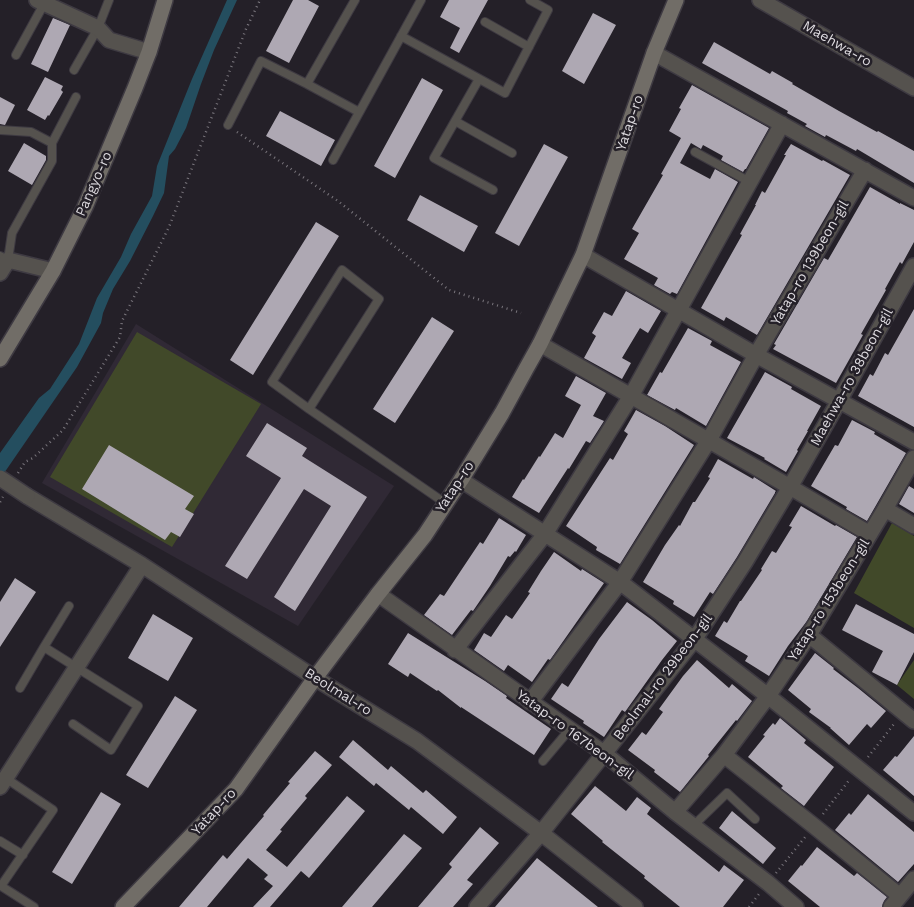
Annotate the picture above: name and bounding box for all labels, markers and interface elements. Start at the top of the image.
street label: Maehwa-ro [800,18,874,70]
street label: Yatap-ro [613,93,647,153]
street label: Pangyo-ro [72,149,116,219]
street label: Yatap-ro 139beon-gil [767,197,853,329]
street label: Maehwa-ro 38beon-gil [807,305,897,449]
street label: Yatap-ro [432,458,478,516]
street label: Yatap-ro 153beon-gil [784,536,874,664]
street label: Beolmal-ro 29beon-gil [610,610,716,744]
street label: Beolmal-ro [301,665,375,719]
street label: Yatap-ro 167beon-gil [513,687,637,783]
street label: Yatap-ro [188,785,240,839]

